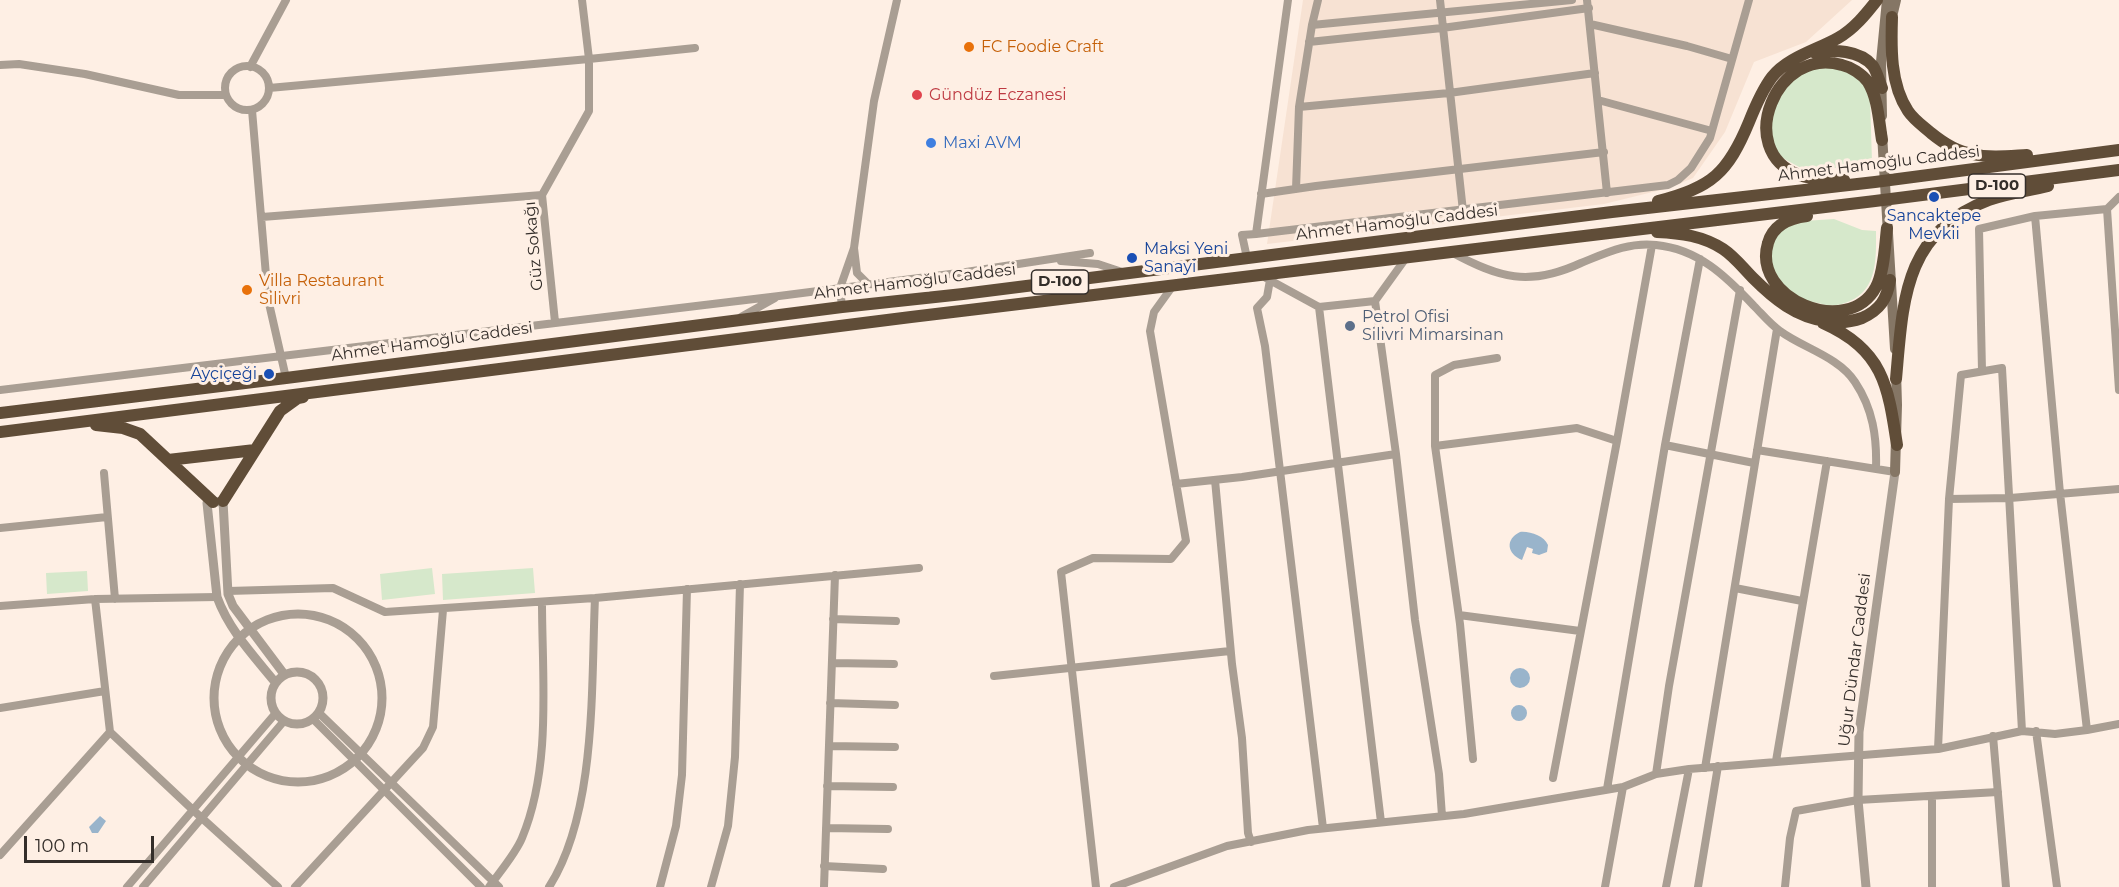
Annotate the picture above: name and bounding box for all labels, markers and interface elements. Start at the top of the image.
place label: FC Foodie Craft [981,37,1104,57]
marker: FC Foodie Craft [962,40,976,54]
place label: Gündüz Eczanesi [929,85,1067,105]
marker: Gündüz Eczanesi [910,88,924,102]
place label: Maxi AVM [943,133,1022,153]
marker: Maxi AVM [924,136,938,150]
street label: Ahmet Hamoğlu Caddesi [1777,142,1981,186]
road number: D-100 [1968,174,2026,198]
marker: Sancaktepe Mevkii [1927,190,1941,204]
street label: Güz Sokağı [521,201,547,291]
street label: Ahmet Hamoğlu Caddesi [1295,201,1499,245]
place label: Sancaktepe Mevkii [1887,206,1981,244]
place label: Maksi Yeni Sanayi [1144,239,1228,277]
marker: Maksi Yeni Sanayi [1125,251,1139,265]
street label: Ahmet Hamoğlu Caddesi [813,260,1017,304]
road number: D-100 [1032,270,1088,294]
place label: Villa Restaurant Silivri [259,271,384,309]
marker: Villa Restaurant Silivri [240,283,254,297]
place label: Petrol Ofisi Silivri Mimarsinan [1362,307,1504,345]
street label: Ahmet Hamoğlu Caddesi [330,318,534,366]
marker: Petrol Ofisi Silivri Mimarsinan [1343,319,1357,333]
place label: Ayçiçeği [190,364,257,384]
marker: Ayçiçeği [262,367,276,381]
street label: Uğur Dündar Caddesi [1835,572,1875,748]
scale bar [27,824,158,862]
text: 100 m [35,835,89,857]

